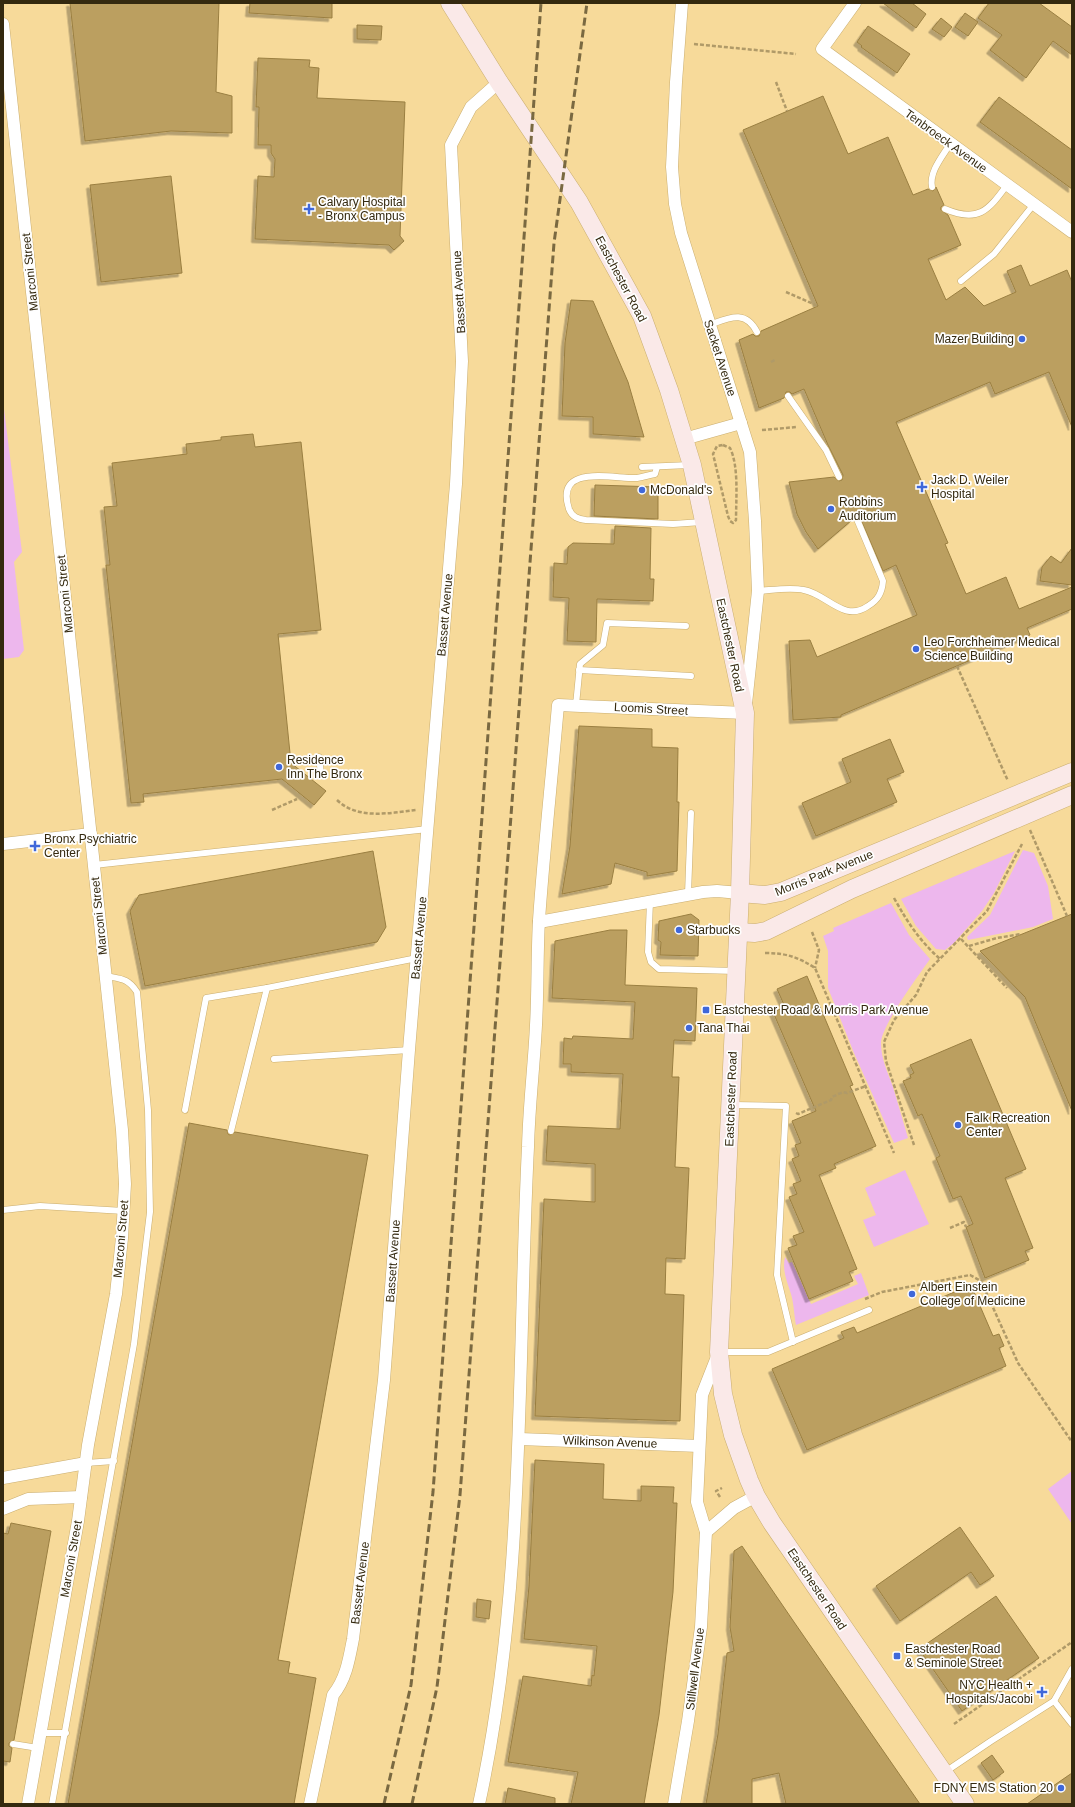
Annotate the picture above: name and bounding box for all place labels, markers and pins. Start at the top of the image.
place label: Calvary Hospital - Bronx Campus [318,195,405,223]
marker: Calvary Hospital - Bronx Campus [303,203,315,215]
place label: Mazer Building [935,332,1014,346]
marker: Mazer Building [1017,334,1027,344]
place label: Jack D. Weiler Hospital [931,473,1008,501]
marker: Jack D. Weiler Hospital [916,481,928,493]
place label: McDonald's [650,483,712,497]
marker: McDonald's [637,485,647,495]
place label: Robbins Auditorium [839,495,896,523]
marker: Robbins Auditorium [826,504,836,514]
place label: Leo Forchheimer Medical Science Building [924,635,1059,663]
marker: Leo Forchheimer Medical Science Building [911,644,921,654]
place label: Residence Inn The Bronx [287,753,362,781]
marker: Residence Inn The Bronx [274,762,284,772]
place label: Bronx Psychiatric Center [44,832,137,860]
marker: Bronx Psychiatric Center [29,840,41,852]
place label: Starbucks [687,923,740,937]
marker: Starbucks [674,925,684,935]
place label: Eastchester Road & Morris Park Avenue [714,1003,929,1017]
marker: Eastchester Road & Morris Park Avenue [701,1005,711,1015]
place label: Tana Thai [697,1021,749,1035]
marker: Tana Thai [684,1023,694,1033]
place label: Falk Recreation Center [966,1111,1050,1139]
marker: Falk Recreation Center [953,1120,963,1130]
place label: Albert Einstein College of Medicine [920,1280,1026,1308]
marker: Albert Einstein College of Medicine [907,1289,917,1299]
place label: Eastchester Road & Seminole Street [905,1642,1002,1670]
marker: Eastchester Road & Seminole Street [892,1651,902,1661]
place label: NYC Health + Hospitals/Jacobi [946,1678,1033,1706]
marker: NYC Health + Hospitals/Jacobi [1036,1686,1048,1698]
place label: FDNY EMS Station 20 [934,1781,1053,1795]
marker: FDNY EMS Station 20 [1056,1783,1066,1793]

